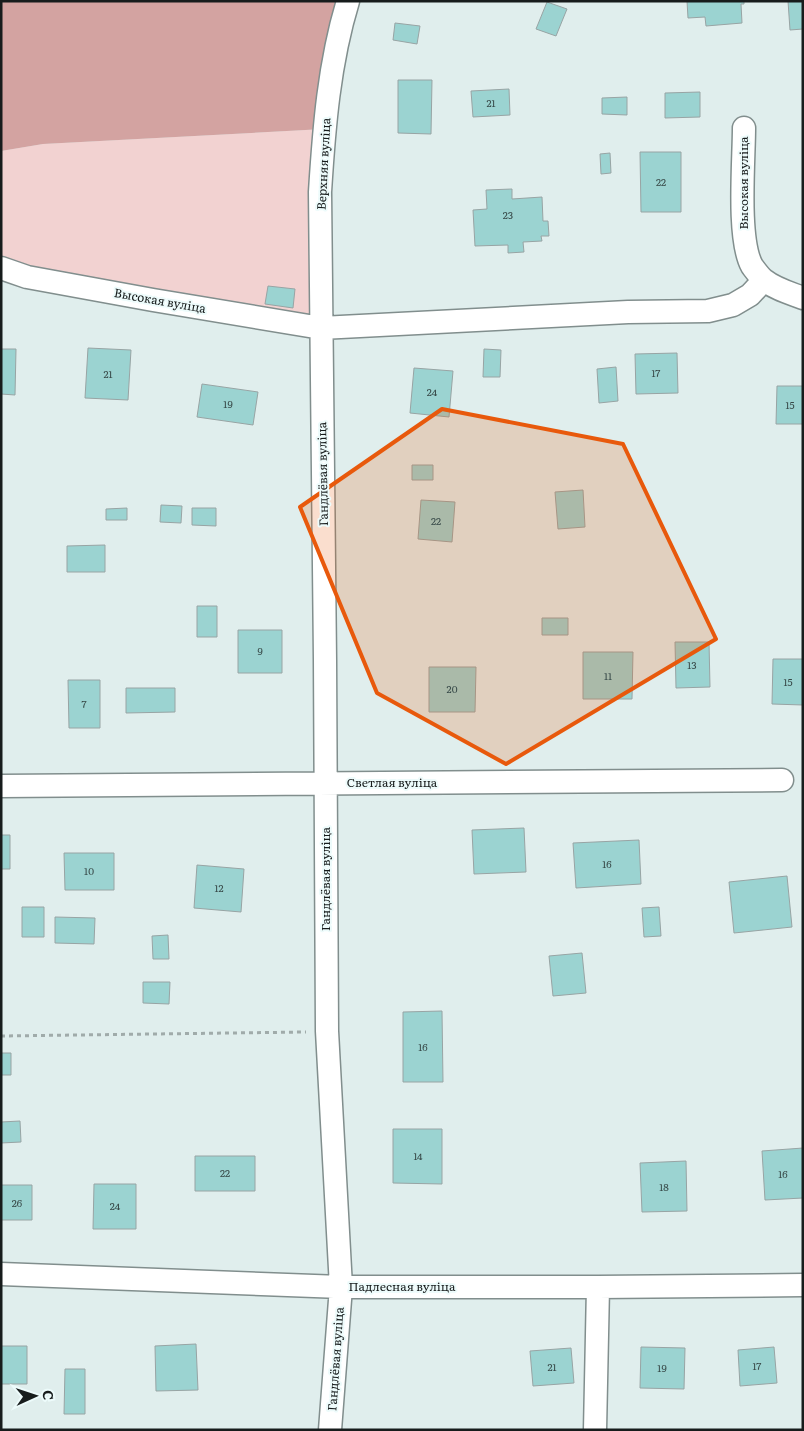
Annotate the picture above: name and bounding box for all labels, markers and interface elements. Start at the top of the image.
house number: 21 [486,95,496,110]
street label: Верхняя вуліца [312,117,334,211]
street label: Высокая вуліца [734,136,752,230]
house number: 22 [656,174,666,189]
house number: 23 [503,207,513,222]
street label: Высокая вуліца [113,283,208,317]
house number: 17 [652,365,660,380]
house number: 21 [103,366,113,381]
house number: 24 [427,384,438,399]
house number: 19 [223,396,233,411]
house number: 15 [785,397,795,412]
street label: Гандлёвая вуліца [312,421,332,526]
house number: 22 [431,513,441,528]
house number: 9 [257,643,263,658]
house number: 13 [687,657,697,672]
house number: 11 [604,668,612,683]
house number: 15 [783,674,793,689]
house number: 20 [447,681,458,696]
house number: 7 [81,696,87,711]
street label: Светлая вуліца [347,773,438,791]
street label: Гандлёвая вуліца [316,826,334,931]
house number: 16 [602,856,612,871]
house number: 10 [84,863,94,878]
house number: 12 [214,880,224,895]
house number: 16 [418,1039,428,1054]
house number: 14 [413,1148,423,1163]
house number: 22 [220,1165,230,1180]
house number: 16 [778,1166,788,1181]
house number: 18 [659,1179,669,1194]
house number: 26 [12,1195,23,1210]
house number: 24 [110,1198,121,1213]
street label: Падлесная вуліца [349,1277,456,1295]
street label: Гандлёвая вуліца [322,1306,348,1411]
house number: 17 [753,1358,761,1373]
house number: 21 [547,1359,557,1374]
house number: 19 [657,1360,667,1375]
north arrow [10,1371,60,1421]
text: С [39,1390,59,1401]

